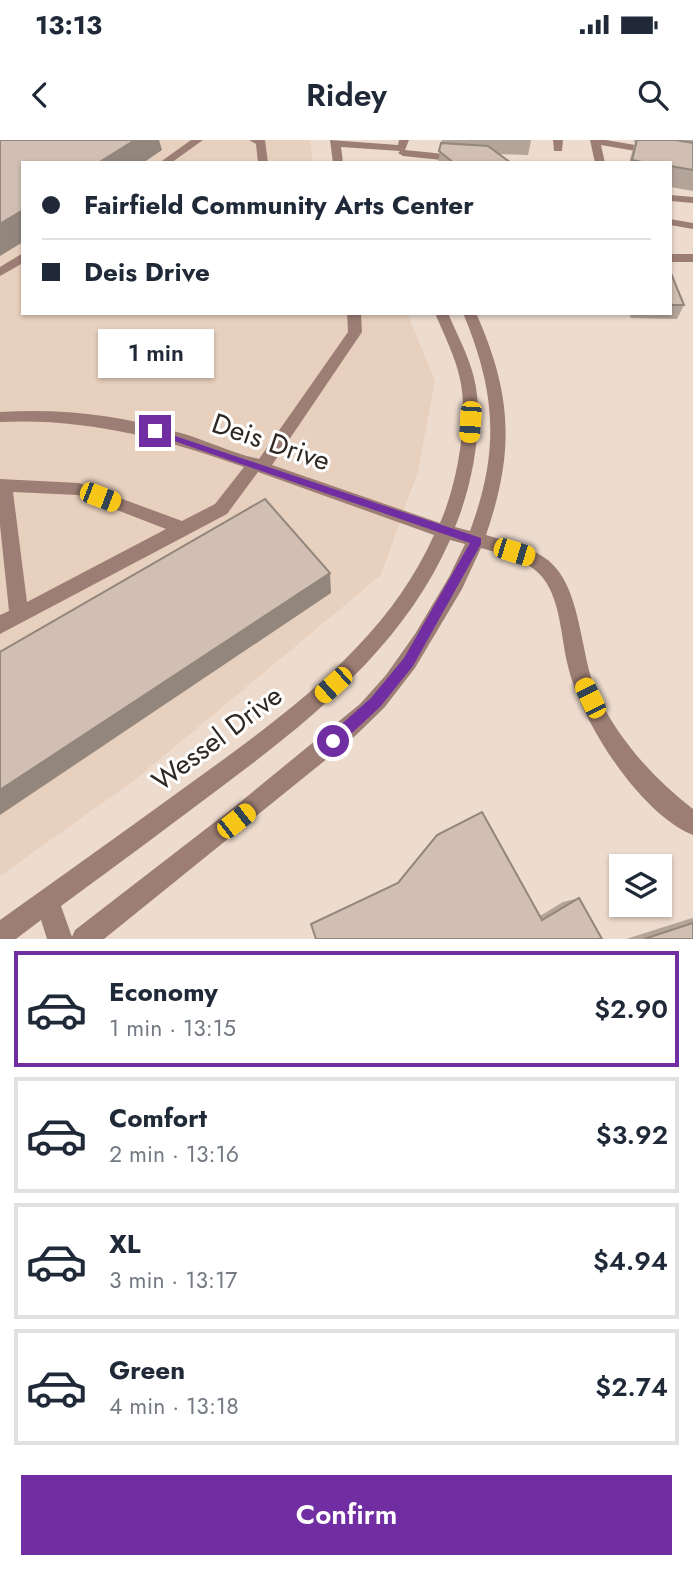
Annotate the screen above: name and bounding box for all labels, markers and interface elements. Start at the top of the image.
text: 13:13 [35,6,102,44]
text: Ridey [306,72,387,118]
icon: back [21,76,59,114]
icon: search [634,76,672,114]
text: Fairfield Community Arts Center [84,186,474,224]
text: Deis Drive [84,253,210,291]
callout: 1 min [97,330,213,378]
text: 1 min [128,336,184,370]
car [459,400,482,444]
street label: Deis Drive [206,403,336,481]
route end [139,415,171,447]
car [77,480,124,514]
car [491,536,538,568]
car [311,663,356,707]
street label: Wessel Drive [143,675,291,801]
car [572,675,609,721]
route start [317,725,349,757]
car [213,800,260,842]
map controls [609,854,672,917]
button: layers [609,854,672,917]
text: Economy [109,973,218,1011]
icon: car [25,978,88,1041]
text: $2.90 [594,990,668,1028]
text: 1 min · 13:15 [109,1011,236,1045]
text: Comfort [109,1099,207,1137]
icon: car [25,1104,88,1167]
text: $3.92 [596,1116,668,1154]
text: 2 min · 13:16 [109,1137,239,1171]
text: XL [109,1225,141,1263]
icon: car [25,1230,88,1293]
text: $4.94 [593,1242,668,1280]
text: 3 min · 13:17 [109,1263,237,1297]
text: Green [109,1351,185,1389]
icon: car [25,1356,88,1419]
text: $2.74 [595,1368,668,1406]
text: 4 min · 13:18 [109,1389,239,1423]
button: Confirm [21,1475,672,1555]

